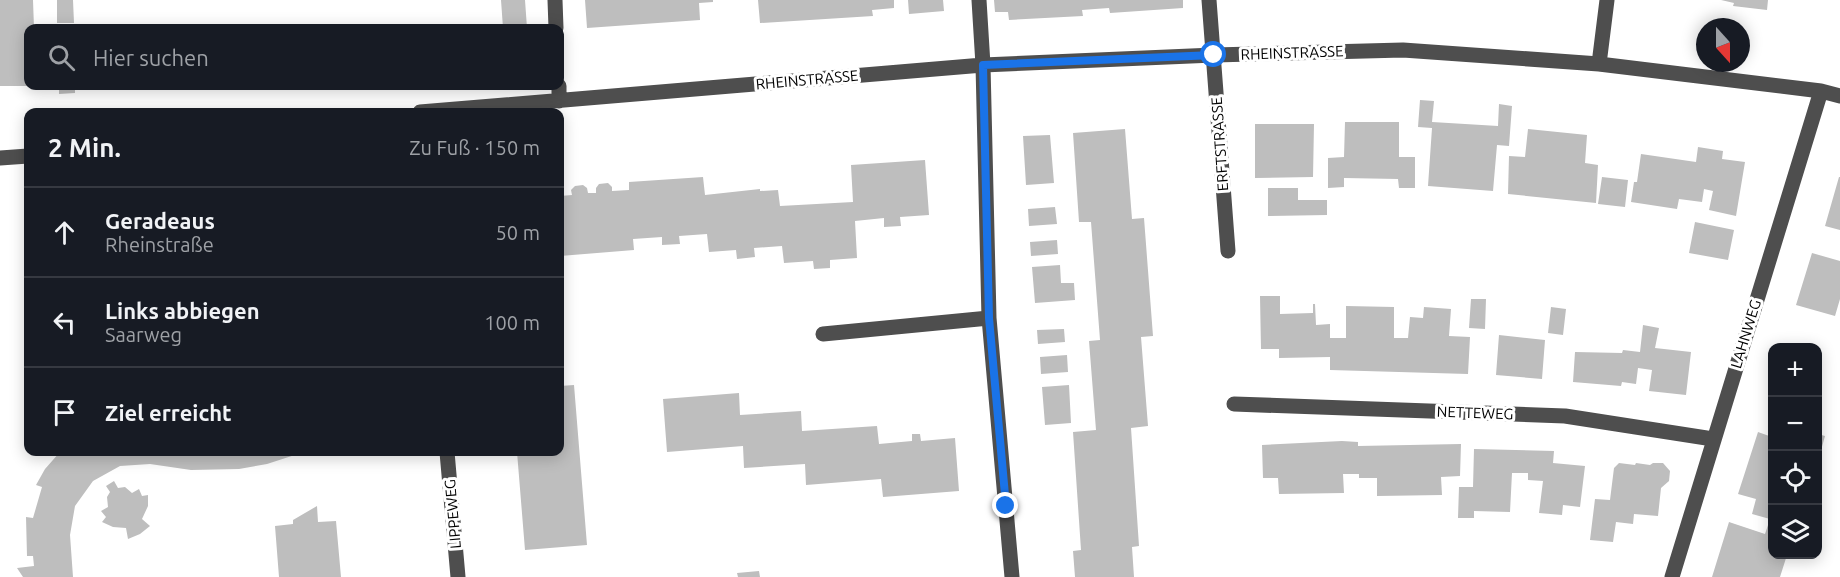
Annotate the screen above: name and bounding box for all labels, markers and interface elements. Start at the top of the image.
north arrow [1696,18,1750,72]
search box [24,24,564,90]
icon: search [45,41,78,74]
route start [1200,41,1226,67]
street label: RHEINSTRASSE [1240,42,1344,63]
text: Hier suchen [93,45,209,70]
street label: RHEINSTRASSE [755,67,859,92]
street label: ERFTSTRASSE [1208,96,1231,192]
text: 2 Min. [48,133,121,162]
text: Zu Fuß · 150 m [409,136,540,159]
text: Geradeaus [105,208,215,233]
icon: ahead [48,216,81,249]
text: 50 m [496,221,540,244]
text: Rheinstraße [105,233,214,256]
street label: LAHNWEG [1727,297,1764,370]
text: Links abbiegen [105,298,260,323]
icon: left [48,306,81,339]
text: 100 m [484,311,540,334]
text: Saarweg [105,323,182,346]
map controls [1768,343,1822,559]
button: + [1768,343,1822,397]
icon: arrive [48,396,81,429]
button: − [1768,397,1822,451]
text: Ziel erreicht [105,400,232,425]
street label: NETTEWEG [1436,403,1514,422]
button: locate [1768,451,1822,505]
street label: LIPPEWEG [441,479,464,550]
route end [992,492,1018,518]
button: layers [1768,505,1822,559]

